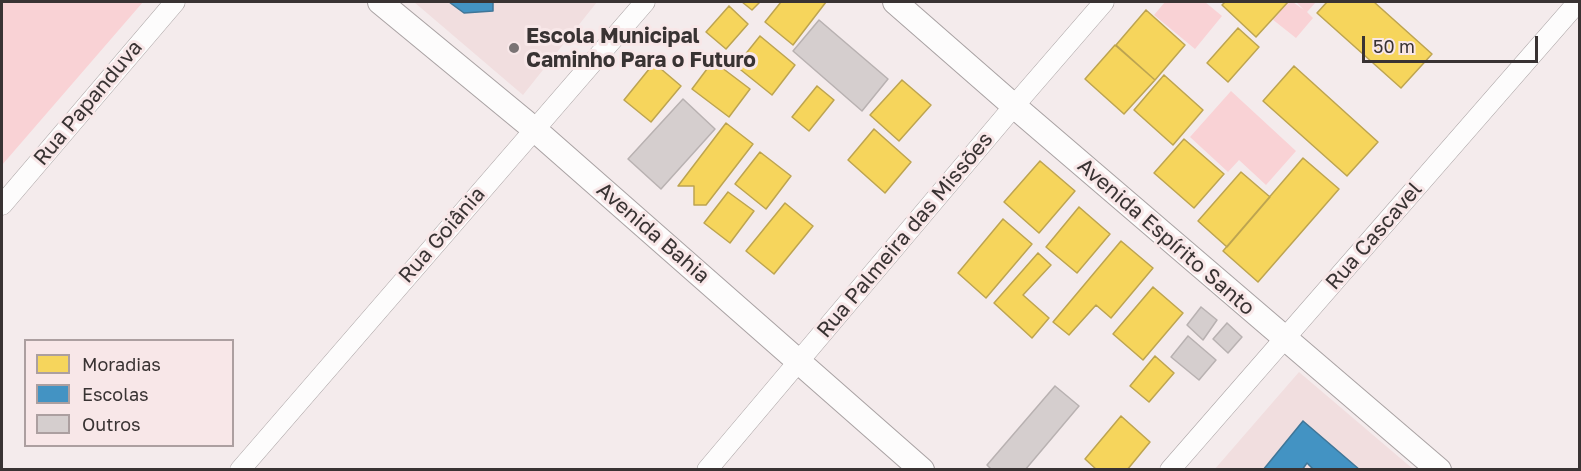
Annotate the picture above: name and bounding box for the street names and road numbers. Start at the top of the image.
street label: Rua Papanduva [28,35,148,171]
street label: Rua Palmeira das Missões [812,127,998,343]
street label: Avenida Espírito Santo [1072,153,1260,321]
street label: Avenida Bahia [591,177,715,289]
street label: Rua Cascavel [1321,177,1427,295]
street label: Rua Goiânia [393,182,491,288]

